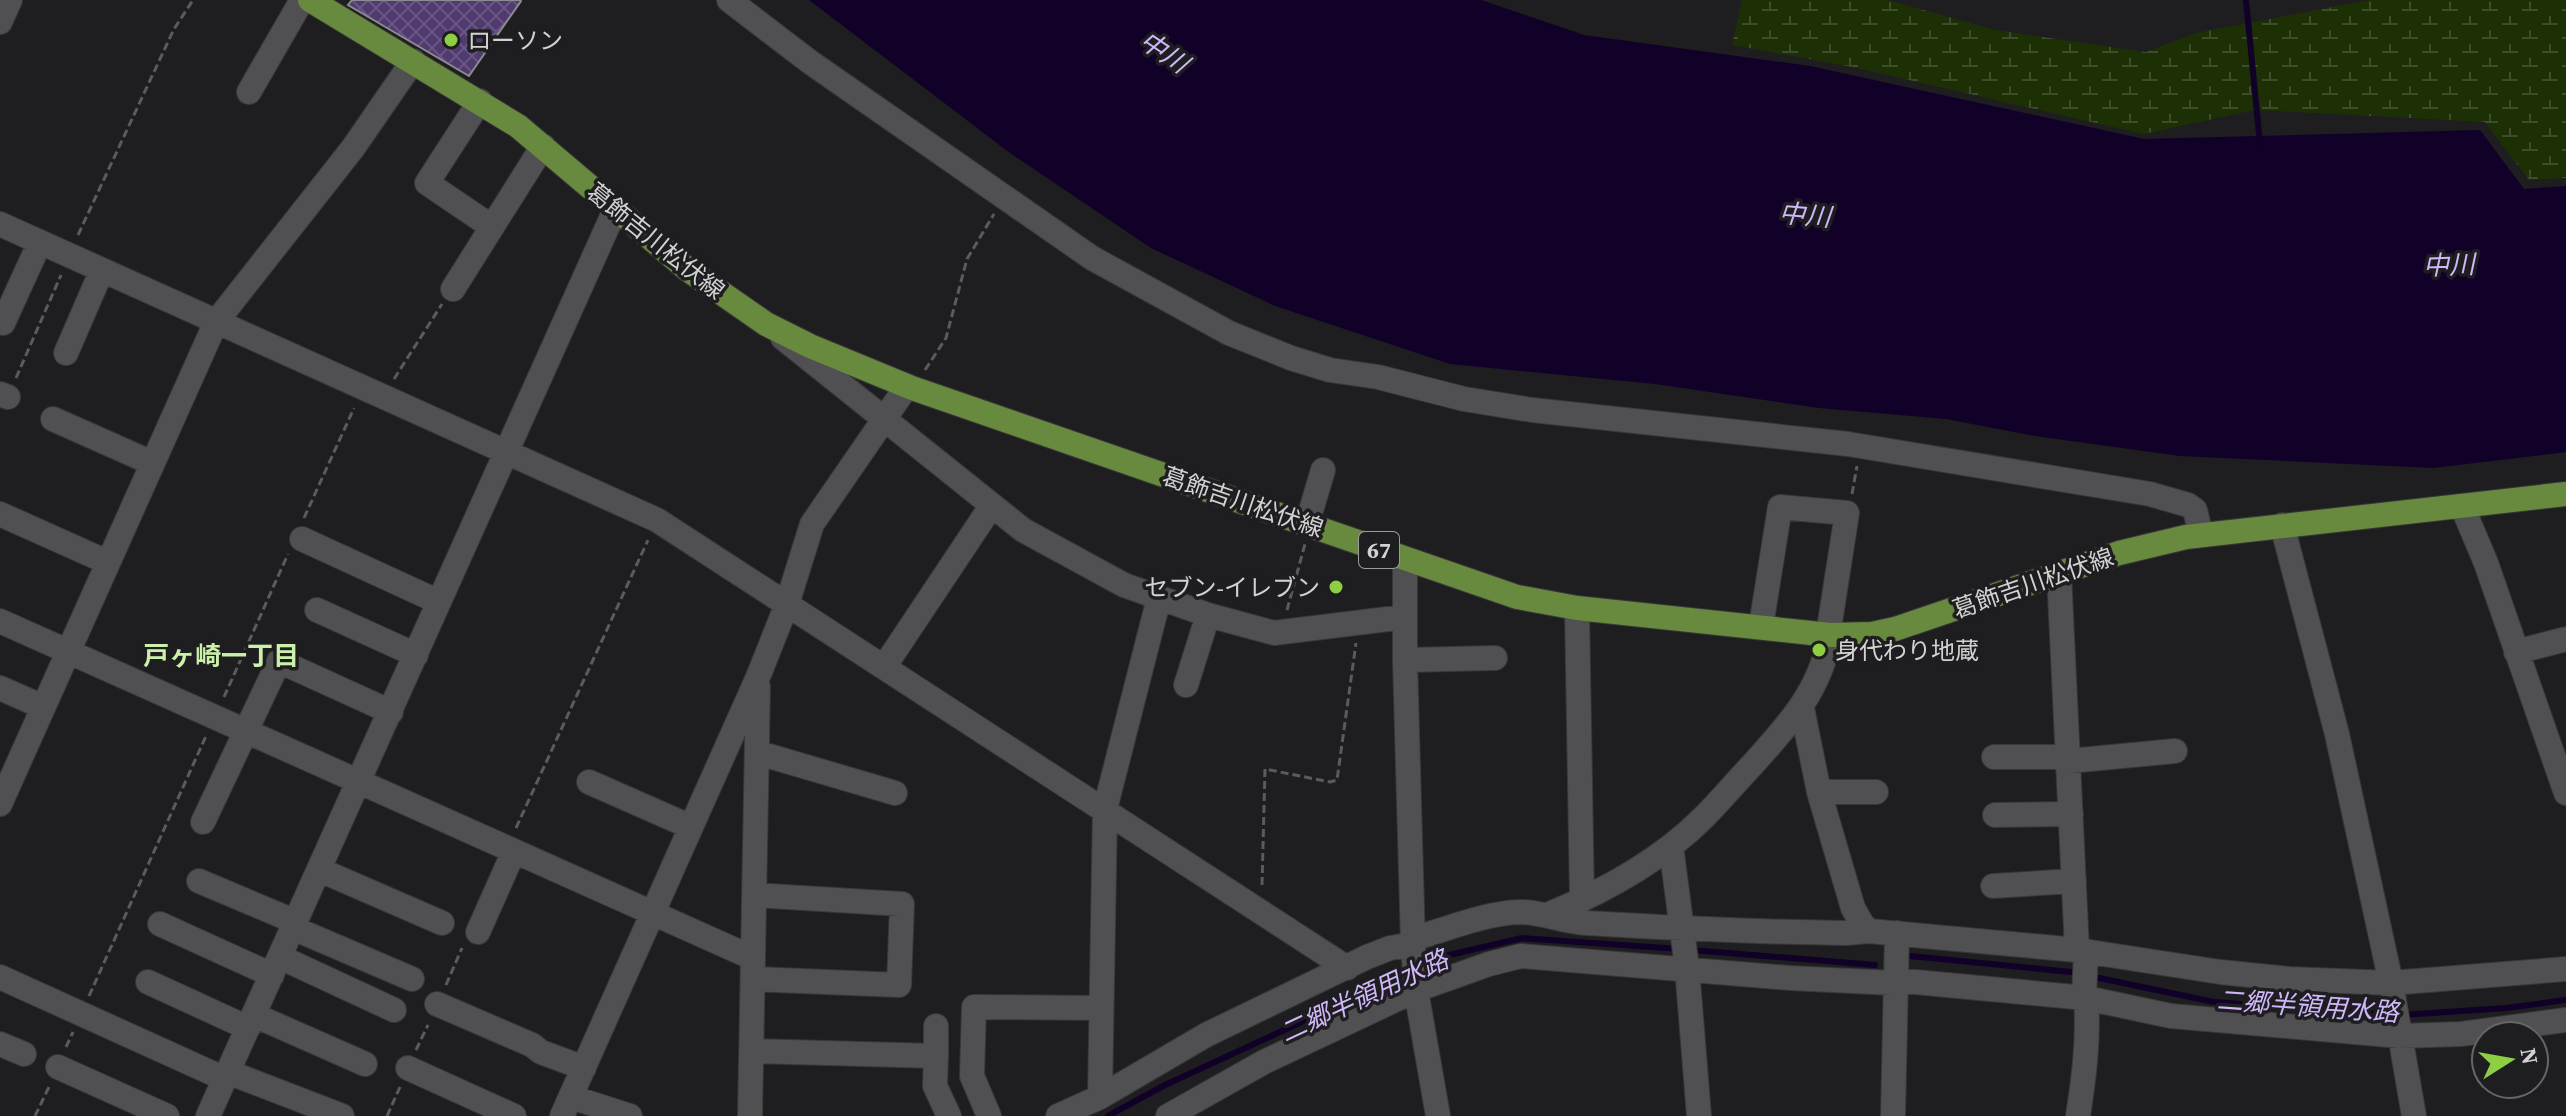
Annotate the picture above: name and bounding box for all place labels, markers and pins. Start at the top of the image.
place label: ローソン [467,24,563,57]
marker: ローソン [442,31,460,49]
place label: セブン-イレブン [1145,571,1320,604]
marker: セブン-イレブン [1327,578,1345,596]
place label: 身代わり地蔵 [1835,634,1979,667]
marker: 身代わり地蔵 [1810,641,1828,659]

